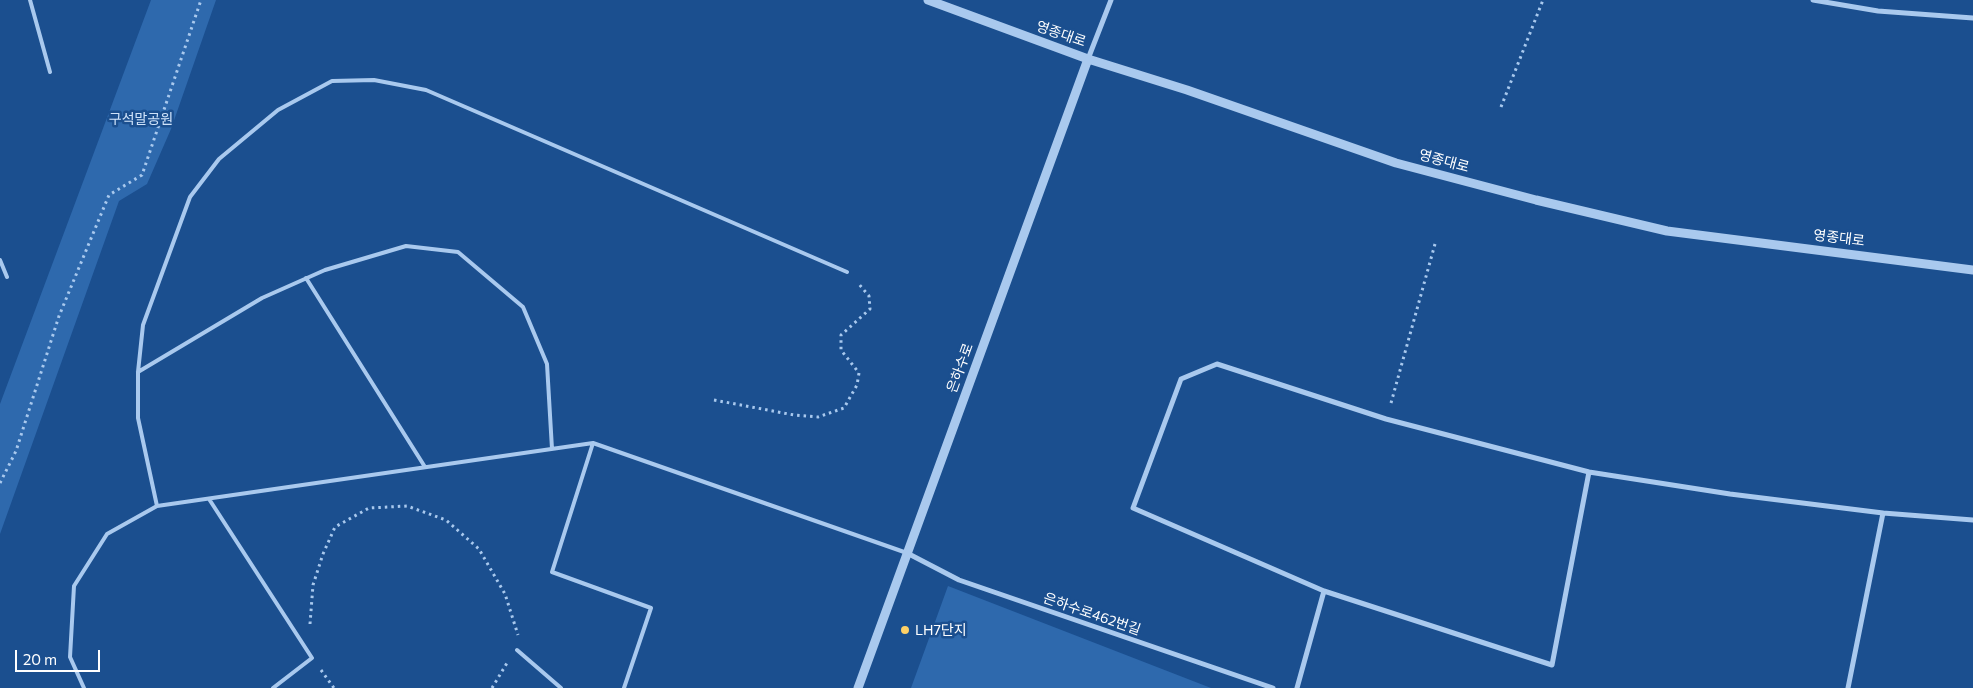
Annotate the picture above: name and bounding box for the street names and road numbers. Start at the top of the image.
street label: 영종대로 [1034,18,1088,50]
street label: 영종대로 [1417,146,1471,176]
street label: 영종대로 [1812,227,1866,249]
street label: 은하수로 [943,341,977,395]
street label: 은하수로462번길 [1041,589,1143,639]

